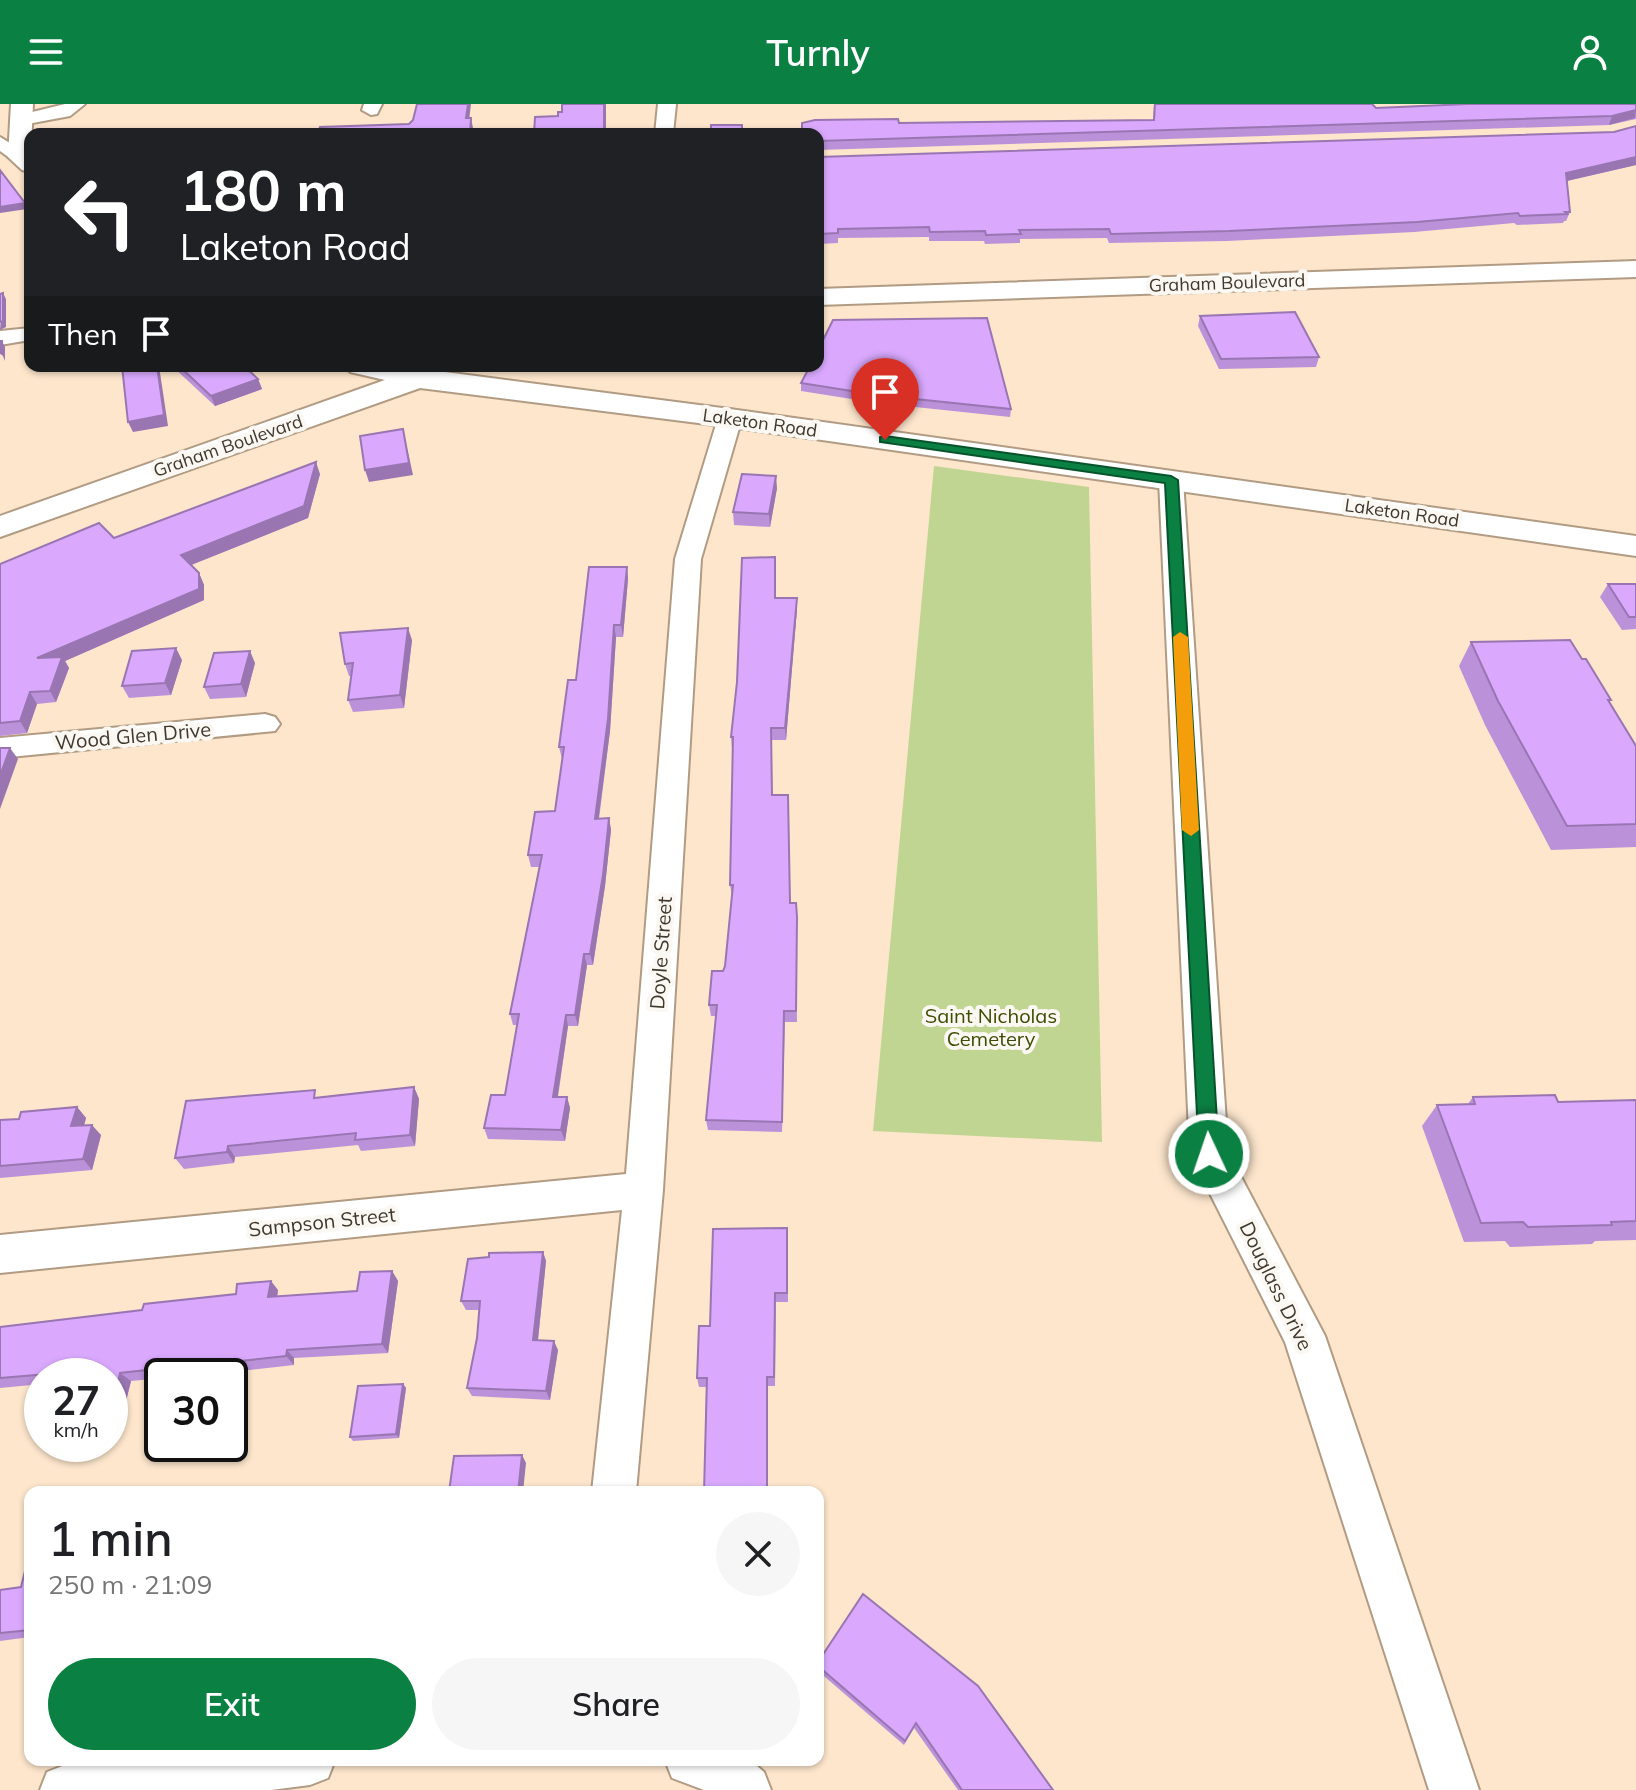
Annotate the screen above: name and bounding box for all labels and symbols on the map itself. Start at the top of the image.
street label: Graham Boulevard [1148,268,1306,297]
pin [851,358,919,440]
street label: Laketon Road [701,403,819,442]
street label: Graham Boulevard [150,409,306,482]
street label: Laketon Road [1343,493,1461,532]
street label: Wood Glen Drive [54,716,212,755]
street label: Doyle Street [644,896,677,1010]
park label: Saint Nicholas Cemetery [925,1003,1057,1051]
position arrow [1167,1112,1251,1196]
street label: Sampson Street [247,1201,397,1242]
street label: Douglass Drive [1235,1217,1318,1354]
speed limit sign: 30 [144,1358,248,1462]

